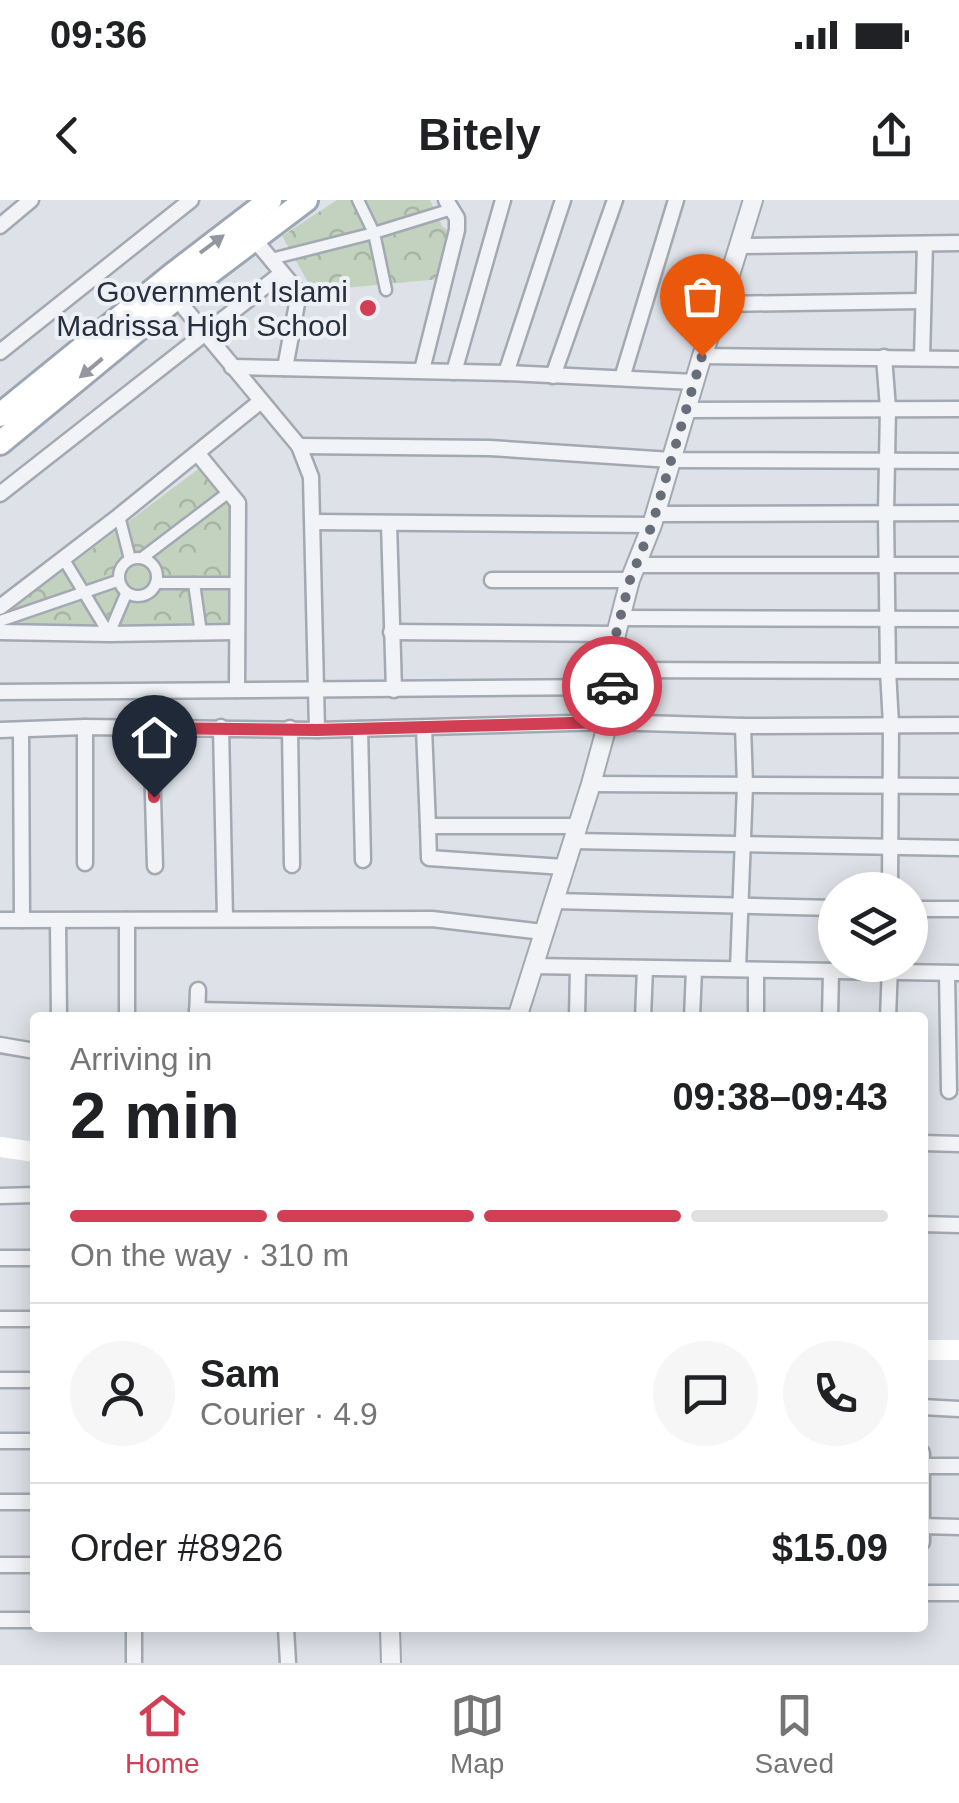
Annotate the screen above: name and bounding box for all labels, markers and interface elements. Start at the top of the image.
text: 09:36 [50,14,147,56]
icon: back [40,108,95,163]
icon: share [864,108,919,163]
text: Bitely [418,109,541,160]
one-way arrow [199,235,225,255]
pin [660,254,745,357]
icon: bag [675,269,730,324]
place label: Government Islami Madrissa High School [56,275,348,342]
marker: Government Islami Madrissa High School [357,297,379,319]
one-way arrow [79,357,104,378]
courier [562,636,662,736]
icon: car [585,659,640,714]
pin [112,695,197,798]
icon: home [127,710,182,765]
map controls [818,872,928,982]
button: layers [818,872,928,982]
text: Arriving in [70,1041,212,1077]
text: 09:38–09:43 [672,1076,888,1118]
text: 2 min [70,1079,240,1152]
text: On the way · 310 m [70,1237,349,1273]
button: person [70,1341,175,1446]
button: chat [653,1341,758,1446]
button: phone [783,1341,888,1446]
text: Sam [200,1353,280,1395]
text: Courier · 4.9 [200,1396,378,1432]
text: Order #8926 [70,1527,283,1569]
text: $15.09 [772,1527,888,1569]
tab: Home [125,1688,200,1780]
tab: Map [450,1688,505,1780]
tab: Saved [755,1688,834,1780]

